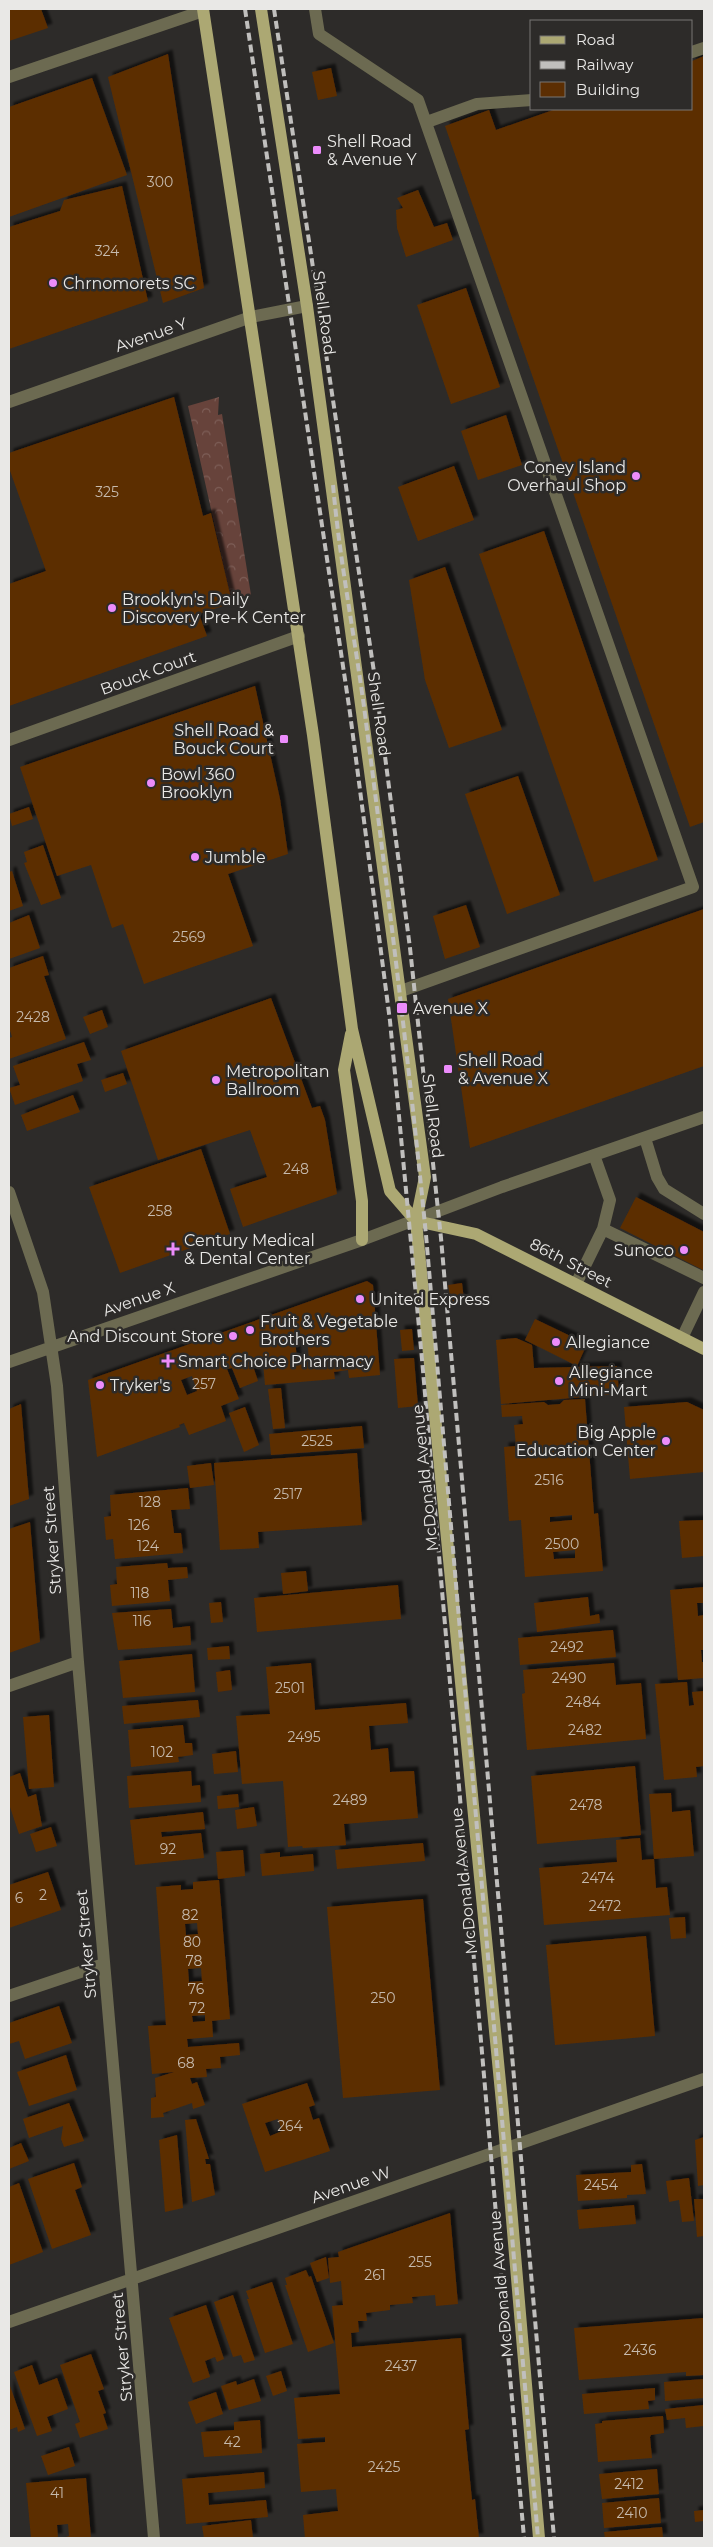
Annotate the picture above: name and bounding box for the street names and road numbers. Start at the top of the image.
street label: Shell Road [309,270,339,356]
street label: Avenue Y [113,314,190,356]
street label: Bouck Court [98,647,199,699]
street label: Shell Road [364,671,394,757]
street label: Shell Road [418,1073,448,1159]
street label: 86th Street [527,1234,616,1292]
street label: Avenue X [100,1278,178,1320]
street label: McDonald Avenue [408,1404,442,1552]
street label: Stryker Street [39,1484,65,1595]
street label: McDonald Avenue [447,1807,481,1955]
street label: Stryker Street [72,1888,100,1999]
street label: Avenue W [309,2163,393,2207]
street label: McDonald Avenue [485,2210,517,2358]
street label: Stryker Street [108,2291,136,2402]

